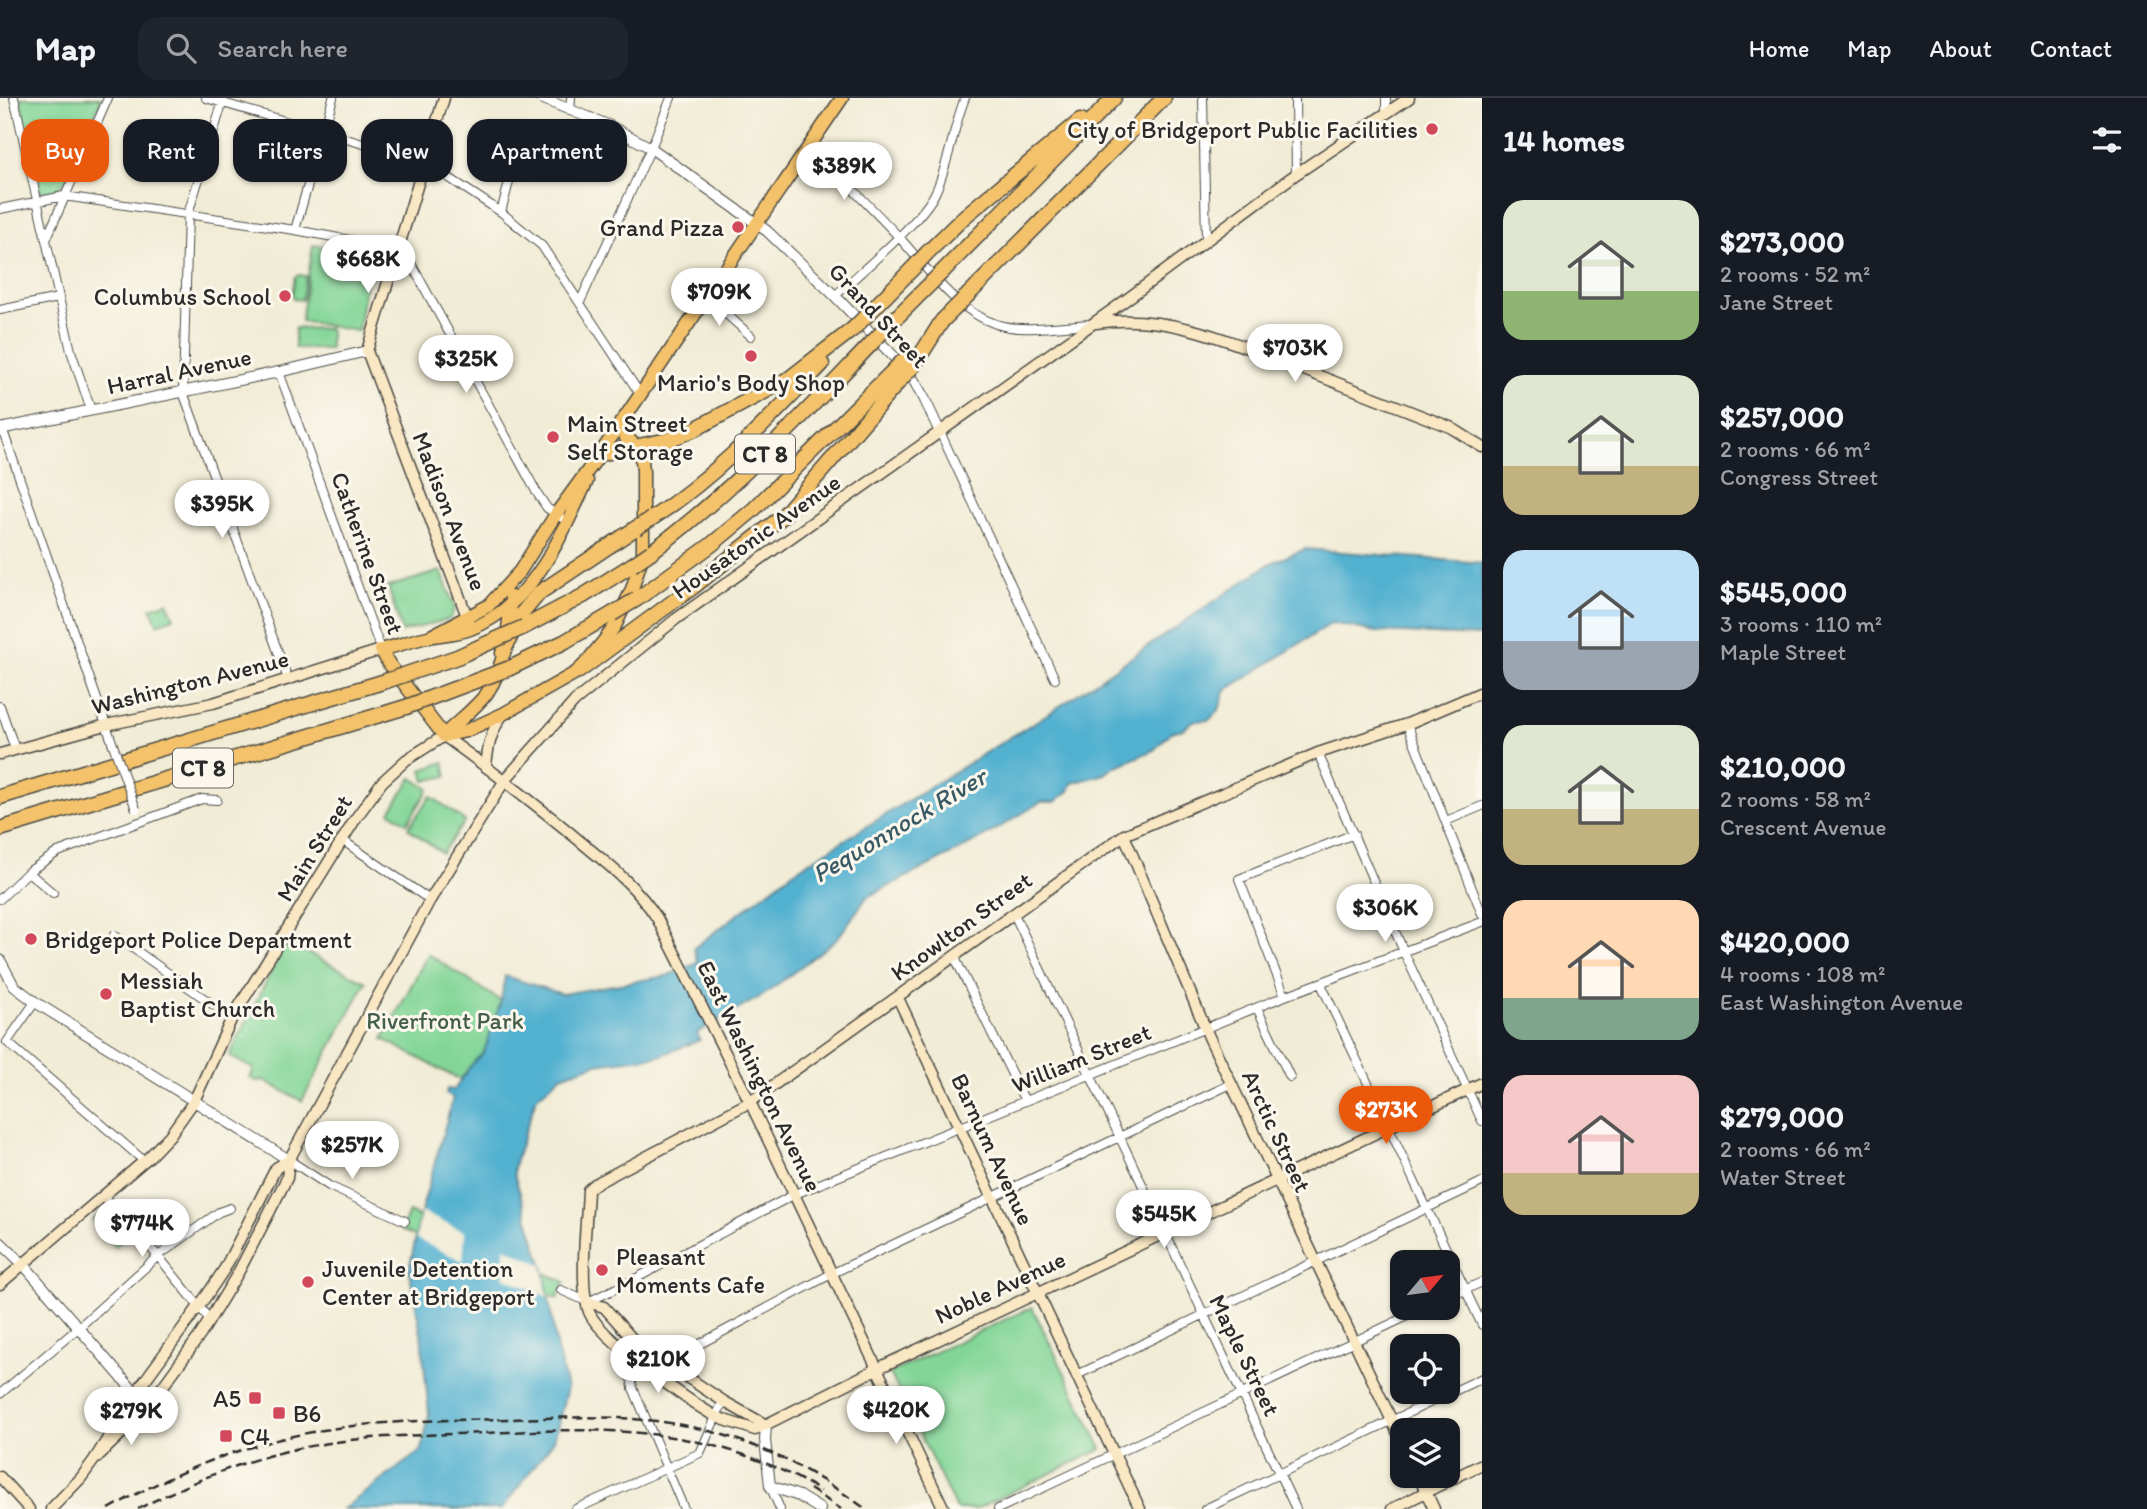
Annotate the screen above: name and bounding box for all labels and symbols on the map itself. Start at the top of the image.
place label: City of Bridgeport Public Facilities [1067,115,1418,144]
marker: City of Bridgeport Public Facilities [1424,121,1440,137]
pin: $389K [795,142,893,202]
place label: Grand Pizza [600,213,725,242]
marker: Grand Pizza [730,219,746,235]
pin: $668K [319,236,417,295]
street label: Grand Street [823,256,935,374]
pin: $709K [670,268,768,328]
place label: Columbus School [94,282,271,311]
marker: Columbus School [277,288,293,304]
pin: $703K [1246,324,1344,384]
pin: $325K [417,336,515,395]
street label: Harral Avenue [104,342,254,400]
marker: Mario's Body Shop [743,348,759,364]
place label: Mario's Body Shop [657,368,845,397]
place label: Main Street Self Storage [567,409,694,466]
street label: Madison Avenue [406,428,494,594]
marker: Main Street Self Storage [545,429,561,445]
road number: CT 8 [735,434,795,474]
street label: Housatonic Avenue [666,467,846,605]
street label: Catherine Street [325,468,411,638]
pin: $395K [173,480,271,540]
street label: Washington Avenue [88,643,292,721]
road number: CT 8 [173,748,233,788]
water label: Pequonnock River [806,759,994,890]
street label: Main Street [270,789,358,907]
street label: Knowlton Street [885,865,1037,987]
pin: $306K [1336,884,1434,944]
place label: Bridgeport Police Department [45,925,352,954]
marker: Bridgeport Police Department [23,931,39,947]
street label: East Washington Avenue [691,956,829,1196]
place label: Messiah Baptist Church [120,966,275,1023]
marker: Messiah Baptist Church [98,986,114,1002]
park label: Riverfront Park [366,1006,524,1035]
street label: William Street [1007,1017,1155,1099]
street label: Arctic Street [1236,1065,1318,1197]
street label: Barnum Avenue [945,1068,1041,1230]
pin: $273K [1337,1086,1435,1146]
pin: $257K [303,1122,401,1181]
pin: $545K [1115,1190,1213,1250]
pin: $774K [93,1200,191,1259]
place label: Pleasant Moments Cafe [616,1242,765,1299]
street label: Noble Avenue [930,1244,1070,1330]
north arrow [1390,1250,1460,1320]
place label: Juvenile Detention Center at Bridgeport [322,1254,535,1311]
marker: Pleasant Moments Cafe [594,1262,610,1278]
marker: Juvenile Detention Center at Bridgeport [300,1274,316,1290]
street label: Maple Street [1203,1289,1287,1421]
pin: $210K [609,1336,707,1395]
place label: A5 [213,1384,241,1413]
pin: $420K [847,1386,945,1446]
pin: $279K [82,1388,180,1447]
marker: A5 [247,1390,263,1406]
place label: B6 [293,1399,321,1428]
marker: B6 [271,1405,287,1421]
place label: C4 [240,1422,270,1451]
marker: C4 [218,1428,234,1444]

